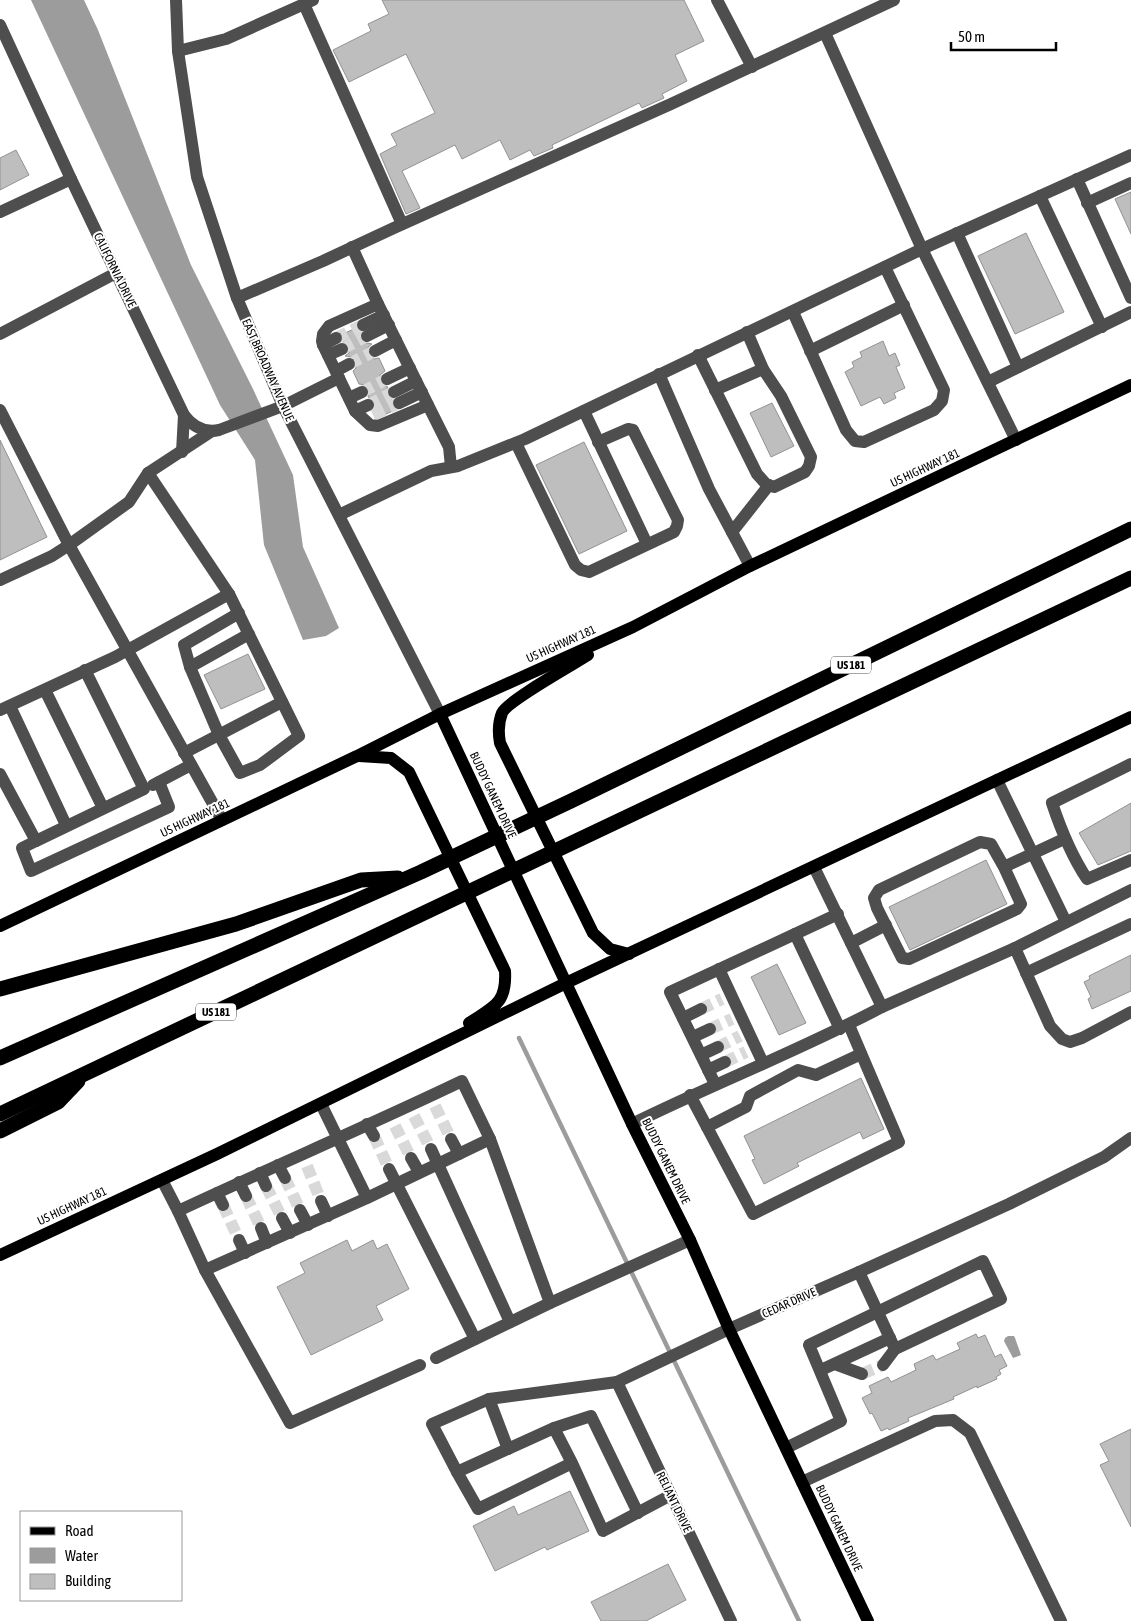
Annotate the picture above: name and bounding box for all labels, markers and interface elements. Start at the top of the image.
scale bar [951,20,1056,52]
text: 50 m [958,28,985,45]
street label: CALIFORNIA DRIVE [91,230,139,310]
street label: EAST BROADWAY AVENUE [239,317,297,423]
street label: US HIGHWAY 181 [888,446,962,490]
street label: US HIGHWAY 181 [524,622,598,666]
road number: US 181 [831,656,871,674]
street label: BUDDY GANEM DRIVE [467,750,519,840]
street label: US HIGHWAY 181 [158,796,232,840]
road number: US 181 [196,1004,236,1020]
street label: BUDDY GANEM DRIVE [639,1116,693,1206]
street label: US HIGHWAY 181 [35,1184,109,1228]
street label: CEDAR DRIVE [760,1285,818,1321]
street label: RELIANT DRIVE [653,1470,695,1534]
street label: BUDDY GANEM DRIVE [813,1483,865,1573]
legend [20,1511,182,1601]
text: Road [65,1522,94,1539]
text: Water [65,1547,98,1564]
text: Building [65,1572,111,1589]

